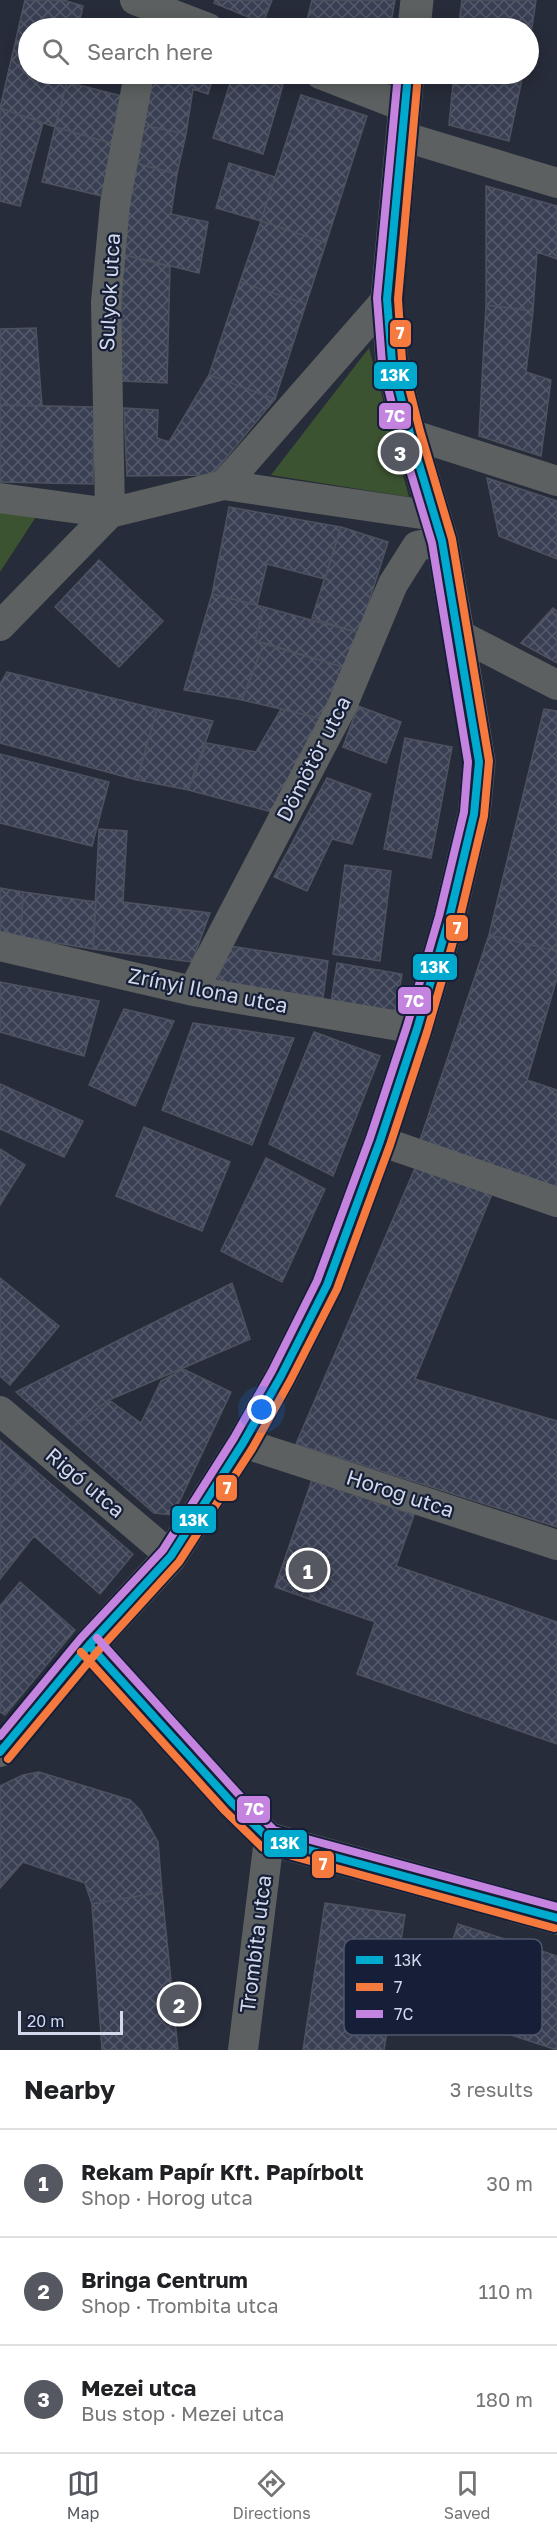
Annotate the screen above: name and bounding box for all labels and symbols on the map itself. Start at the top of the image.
street label: Sulyok utca [93,232,125,352]
line badge: 7 [389,319,412,348]
text: 7 [396,323,405,343]
line badge: 13K [373,361,418,390]
text: 13K [380,365,410,385]
line badge: 7C [378,402,412,430]
text: 7C [385,406,405,426]
pin: 3 [380,430,420,474]
street label: Dömötör utca [270,691,356,826]
line badge: 7 [445,914,469,942]
text: 7 [453,918,462,938]
line badge: 13K [412,953,458,981]
text: 13K [420,957,450,977]
street label: Zrínyi Ilona utca [126,962,290,1018]
line badge: 7C [397,986,432,1015]
text: 7C [404,991,424,1011]
your location [247,1395,276,1424]
street label: Rigó utca [41,1442,130,1523]
street label: Horog utca [343,1463,457,1523]
line badge: 7 [215,1474,238,1502]
text: 7 [223,1478,232,1498]
line badge: 13K [171,1505,217,1534]
text: 13K [179,1510,209,1530]
pin: 1 [288,1548,328,1592]
line badge: 7C [236,1795,271,1824]
text: 7C [244,1799,264,1819]
line badge: 13K [263,1829,308,1858]
text: 13K [270,1833,300,1853]
line badge: 7 [311,1850,335,1879]
text: 7 [319,1854,328,1874]
street label: Trombita utca [234,1873,276,2014]
legend [344,1939,542,2035]
text: 13K [394,1950,422,1970]
text: 7 [394,1977,402,1997]
pin: 2 [160,1982,198,2026]
text: 7C [394,2004,413,2024]
scale bar [18,2008,123,2036]

